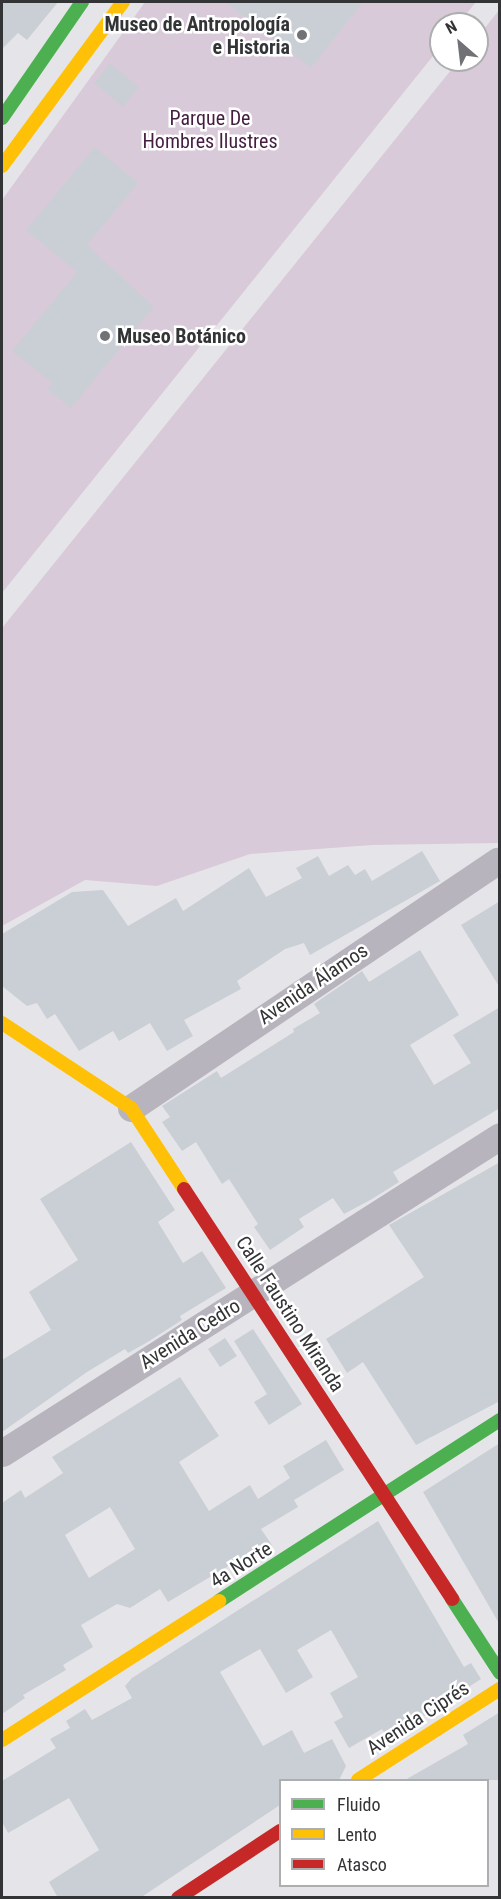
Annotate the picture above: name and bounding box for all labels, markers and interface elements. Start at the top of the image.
place label: Museo de Antropología e Historia [104,12,290,59]
north arrow [429,12,489,72]
text: N [442,17,460,38]
marker: Museo de Antropología e Historia [295,28,309,42]
park label: Parque De Hombres Ilustres [142,107,278,154]
place label: Museo Botánico [117,324,246,348]
marker: Museo Botánico [98,329,112,343]
street label: Avenida Álamos [254,939,372,1029]
street label: Calle Faustino Miranda [231,1232,349,1396]
street label: Avenida Cedro [135,1294,245,1374]
street label: 4a Norte [206,1537,276,1593]
street label: Avenida Ciprés [362,1676,474,1760]
legend [279,1779,489,1887]
text: Fluido [337,1794,381,1815]
text: Lento [337,1824,377,1845]
text: Atasco [337,1854,387,1875]

